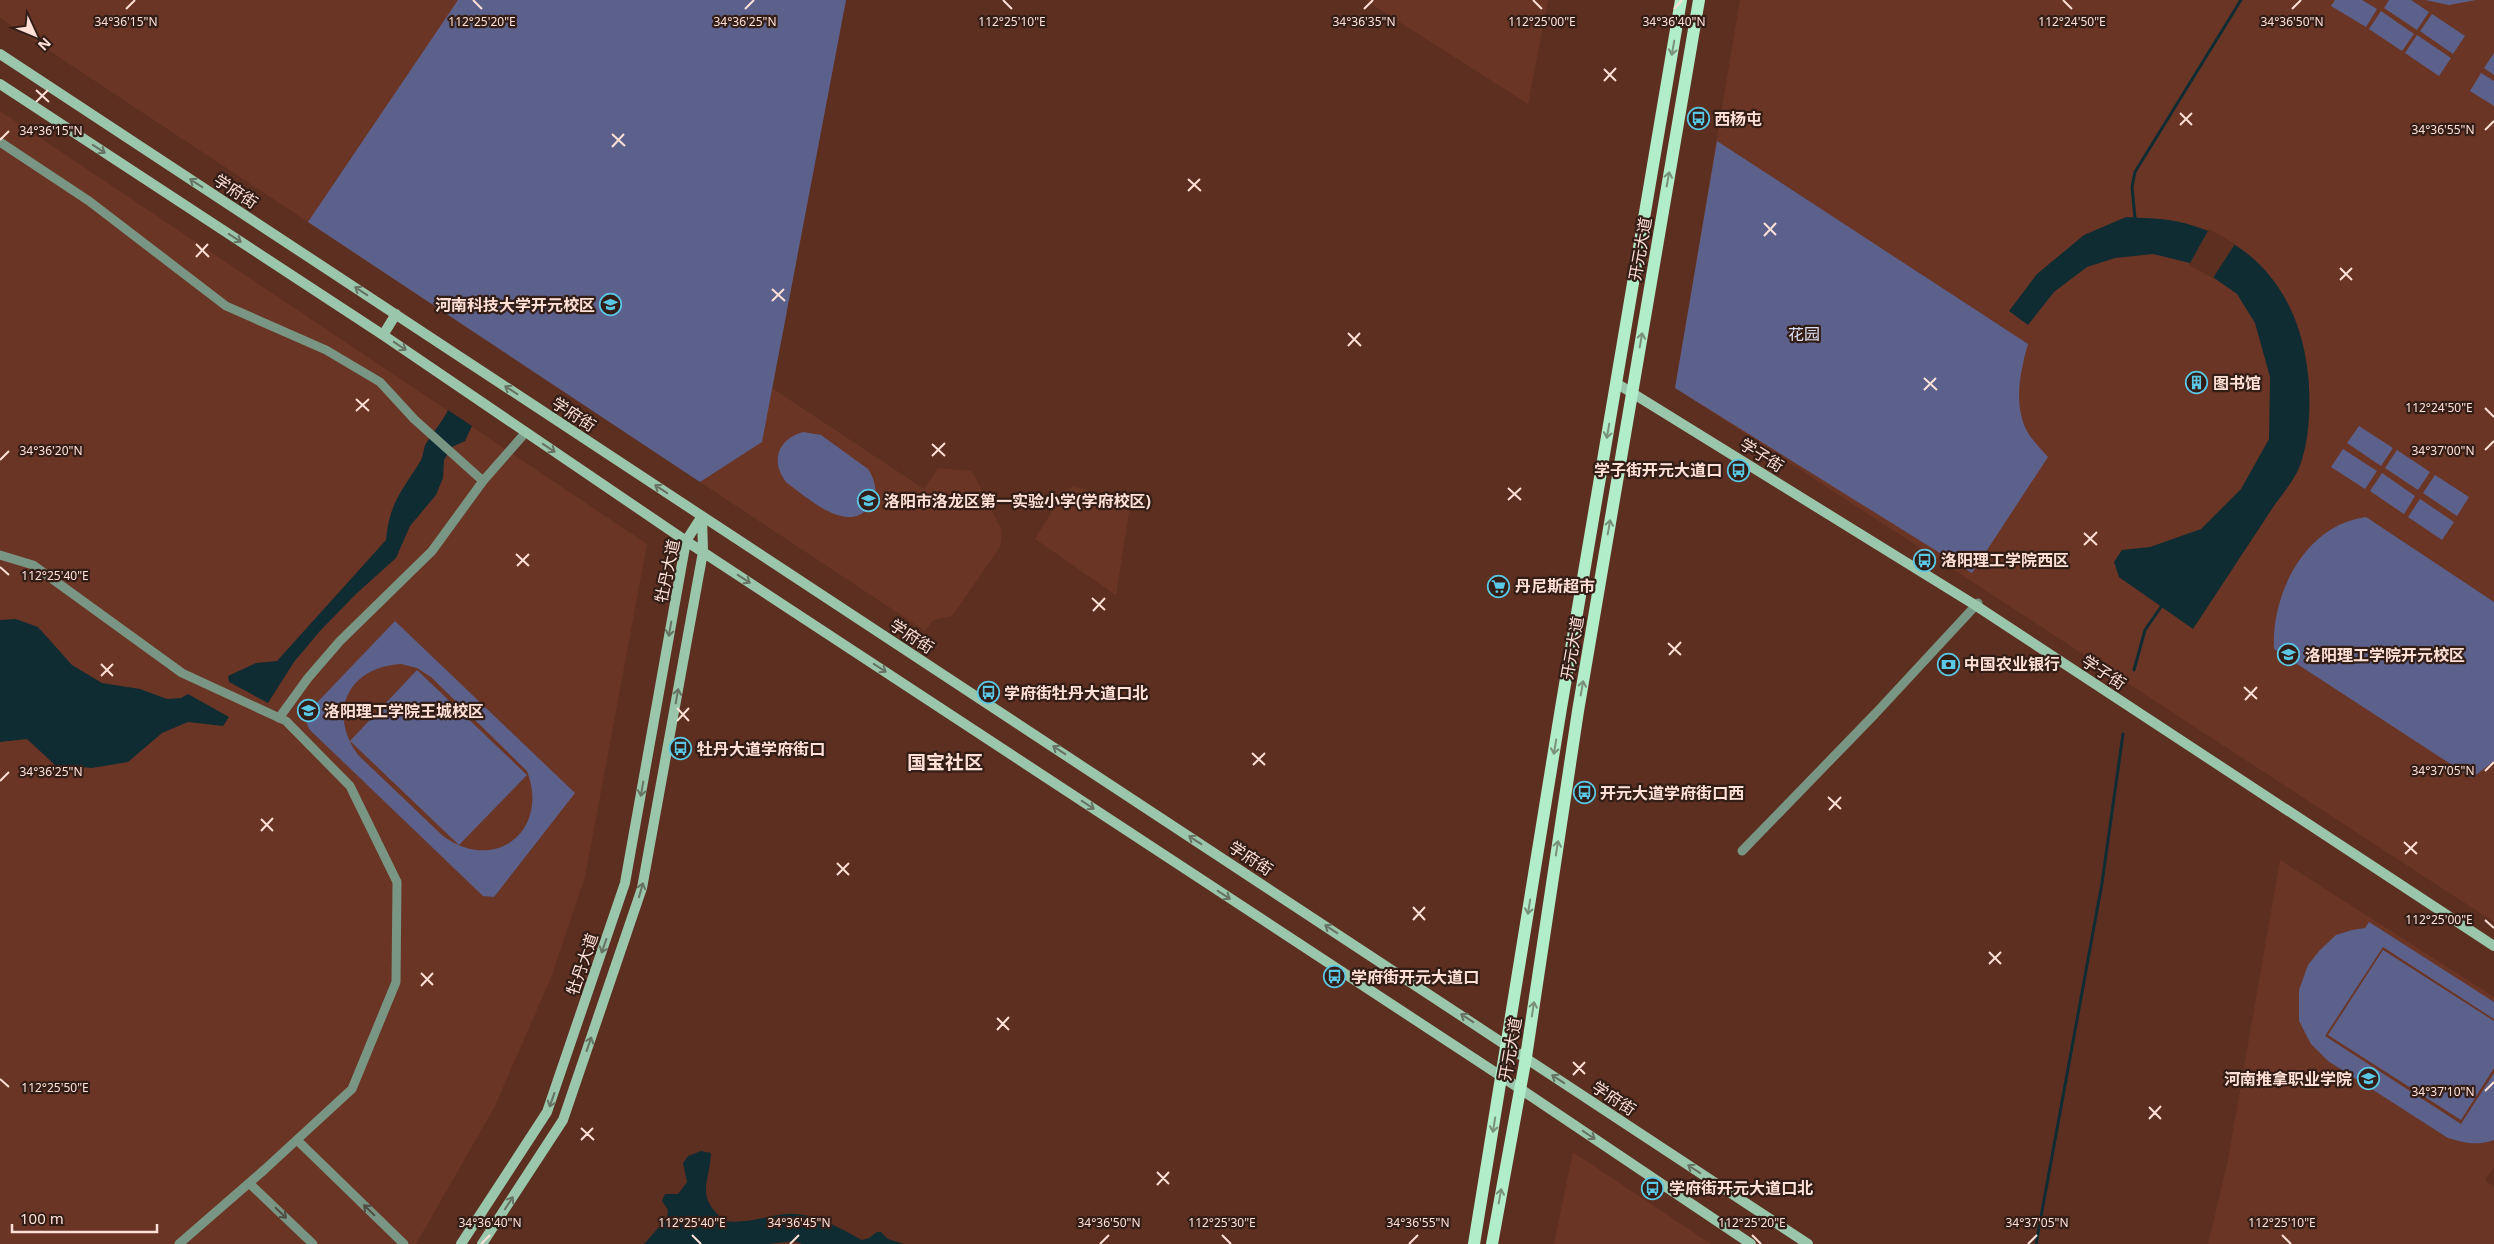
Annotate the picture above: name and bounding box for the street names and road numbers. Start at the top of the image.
street label: 学府街 [210,169,262,213]
street label: 开元大道 [1624,216,1656,282]
street label: 学府街 [548,392,600,436]
street label: 学子街 [1736,433,1788,477]
street label: 牡丹大道 [650,537,684,605]
street label: 学府街 [886,614,938,658]
street label: 开元大道 [1556,615,1588,681]
street label: 学子街 [2078,650,2130,694]
street label: 学府街 [1225,836,1277,880]
street label: 牡丹大道 [561,930,603,998]
street label: 开元大道 [1494,1016,1526,1082]
street label: 学府街 [1588,1076,1640,1120]

